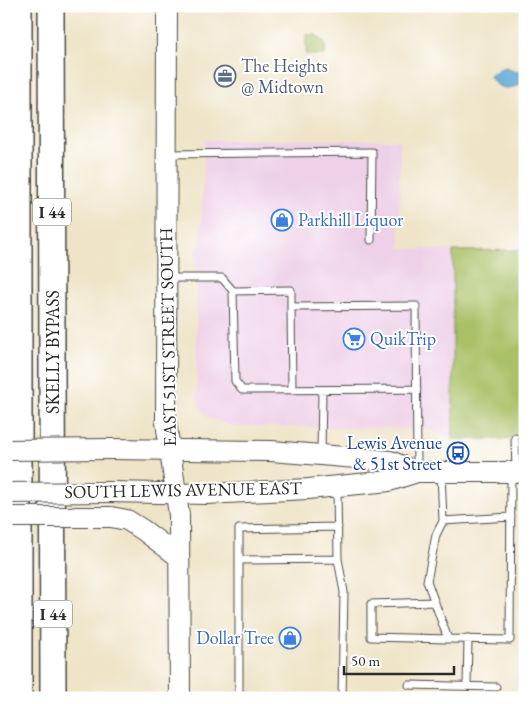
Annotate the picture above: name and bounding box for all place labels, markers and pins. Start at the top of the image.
place label: The Heights @ Midtown [241,54,328,98]
office icon: The Heights @ Midtown [213,64,237,88]
shop icon: Parkhill Liquor [270,208,294,232]
place label: Parkhill Liquor [298,208,403,231]
supermarket icon: QuikTrip [342,327,366,351]
place label: QuikTrip [370,327,436,350]
place label: Lewis Avenue & 51st Street [347,431,442,475]
bus stop icon: Lewis Avenue & 51st Street [446,441,470,465]
place label: Dollar Tree [196,626,274,649]
shop icon: Dollar Tree [278,626,302,650]

